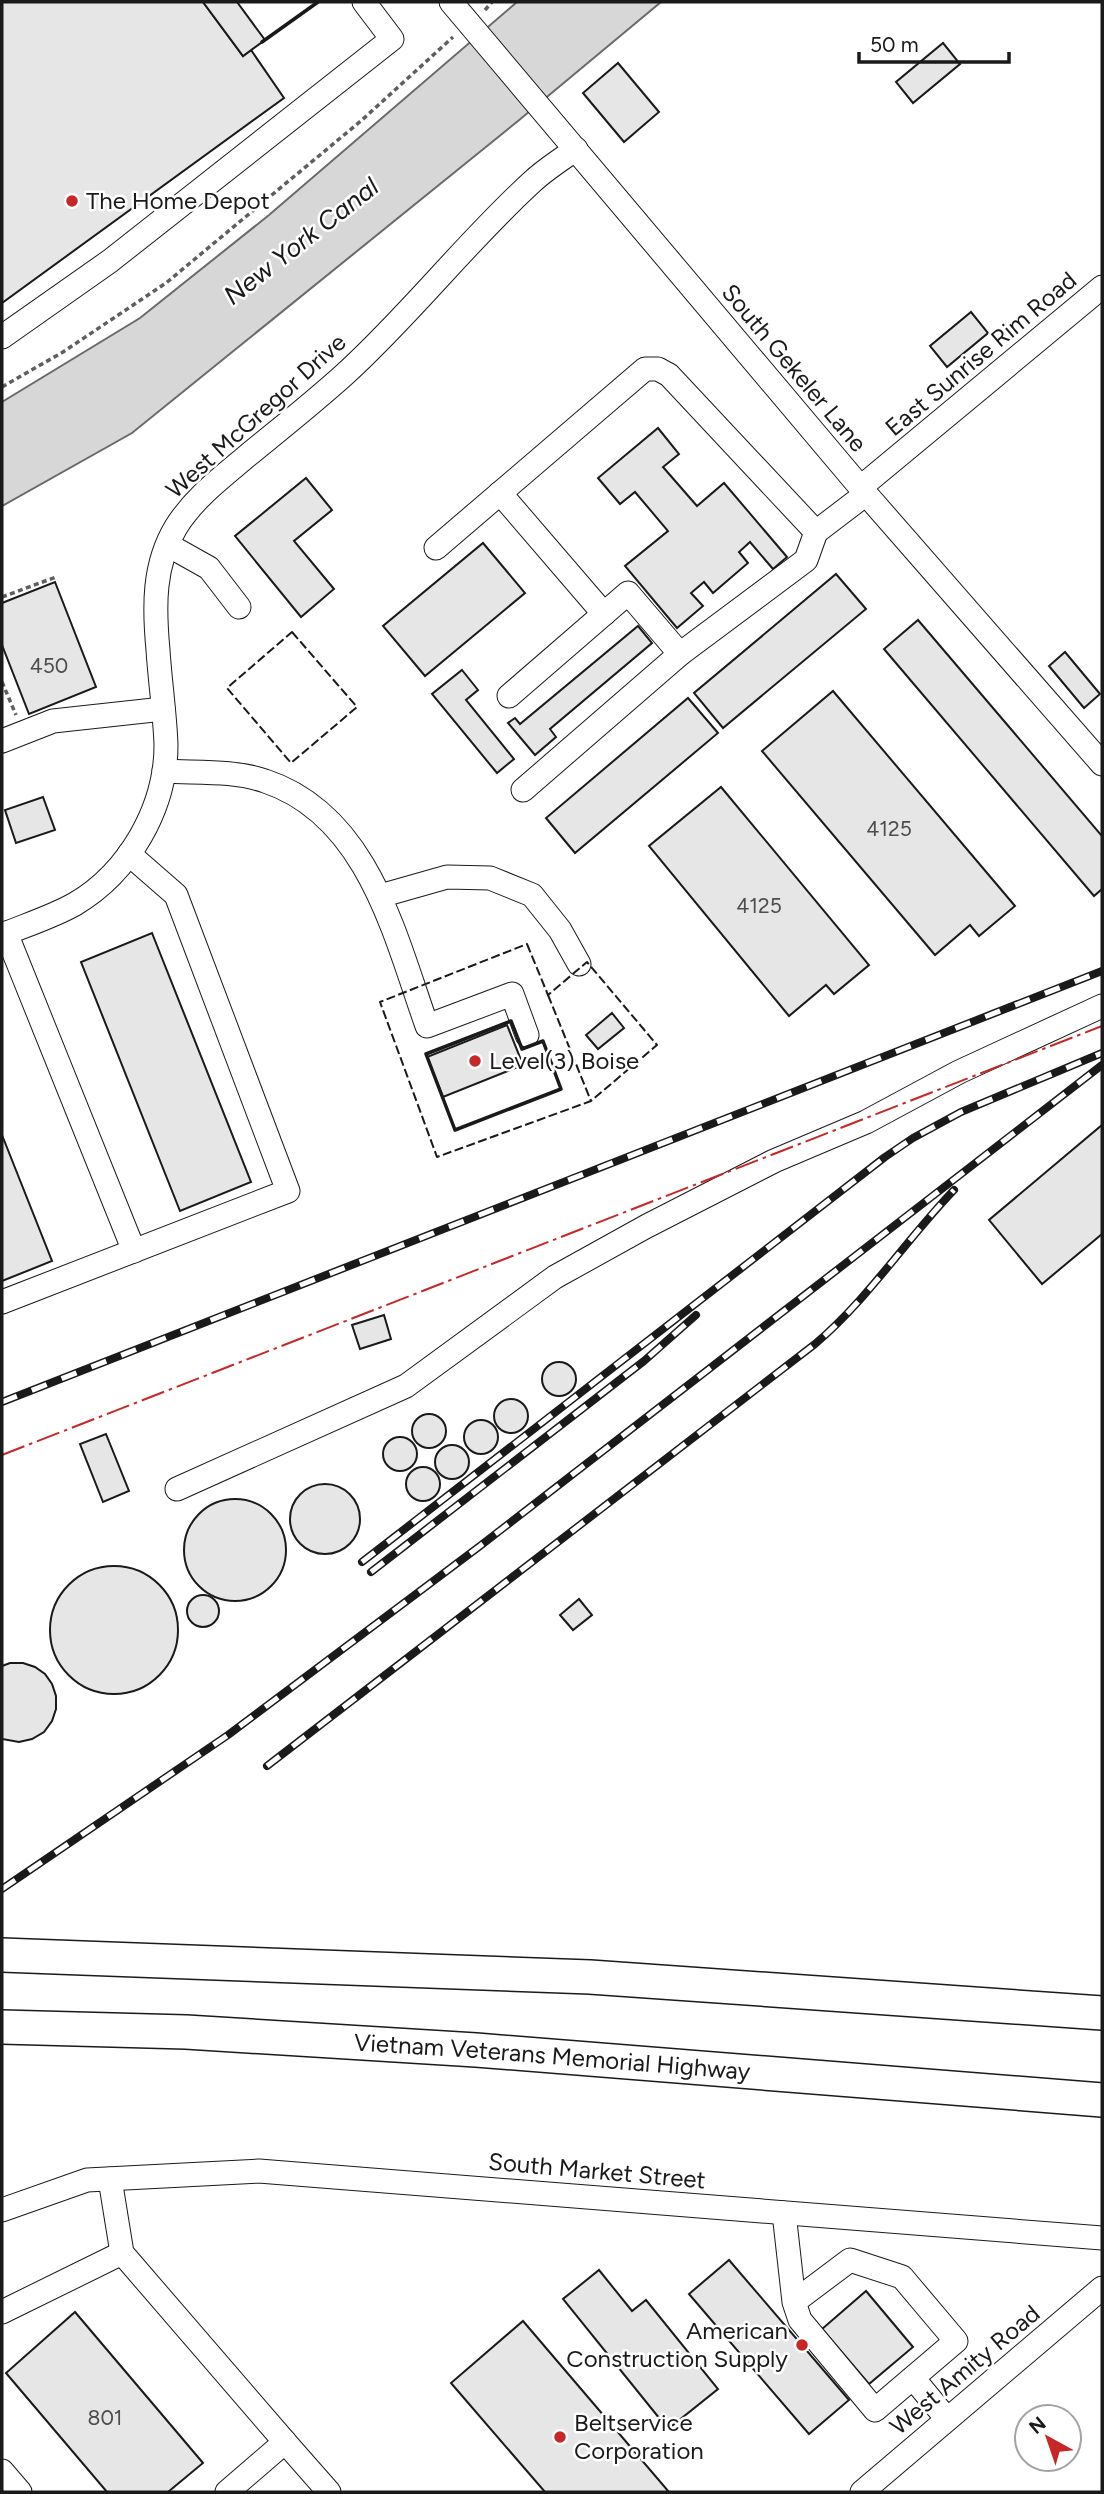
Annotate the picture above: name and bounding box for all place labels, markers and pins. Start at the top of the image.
place label: The Home Depot [86,186,270,215]
marker: The Home Depot [64,193,80,209]
place label: Level(3) Boise [489,1046,639,1075]
marker: Level(3) Boise [467,1053,483,1069]
place label: American Construction Supply [566,2316,788,2373]
marker: American Construction Supply [794,2337,810,2353]
place label: Beltservice Corporation [574,2408,704,2465]
marker: Beltservice Corporation [552,2429,568,2445]

